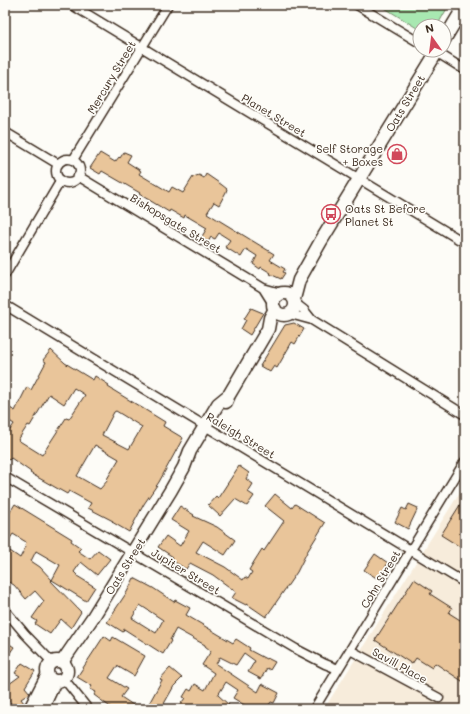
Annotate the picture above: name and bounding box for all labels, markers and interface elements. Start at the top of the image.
north arrow [412,18,452,58]
text: N [424,20,435,36]
street label: Mercury Street [83,37,139,117]
street label: Oats Street [382,71,428,134]
street label: Planet Street [239,90,309,140]
place label: Self Storage + Boxes [316,141,383,169]
shop icon: Self Storage + Boxes [386,143,408,165]
street label: Bishopsgate Street [128,190,224,256]
place label: Oats St Before Planet St [345,201,426,229]
bus stop icon: Oats St Before Planet St [320,203,342,225]
street label: Raleigh Street [204,408,278,462]
street label: Oats Street [102,535,148,597]
street label: Jupiter Street [149,545,223,598]
street label: Cohn Street [357,547,403,611]
street label: Savill Place [370,644,430,686]

